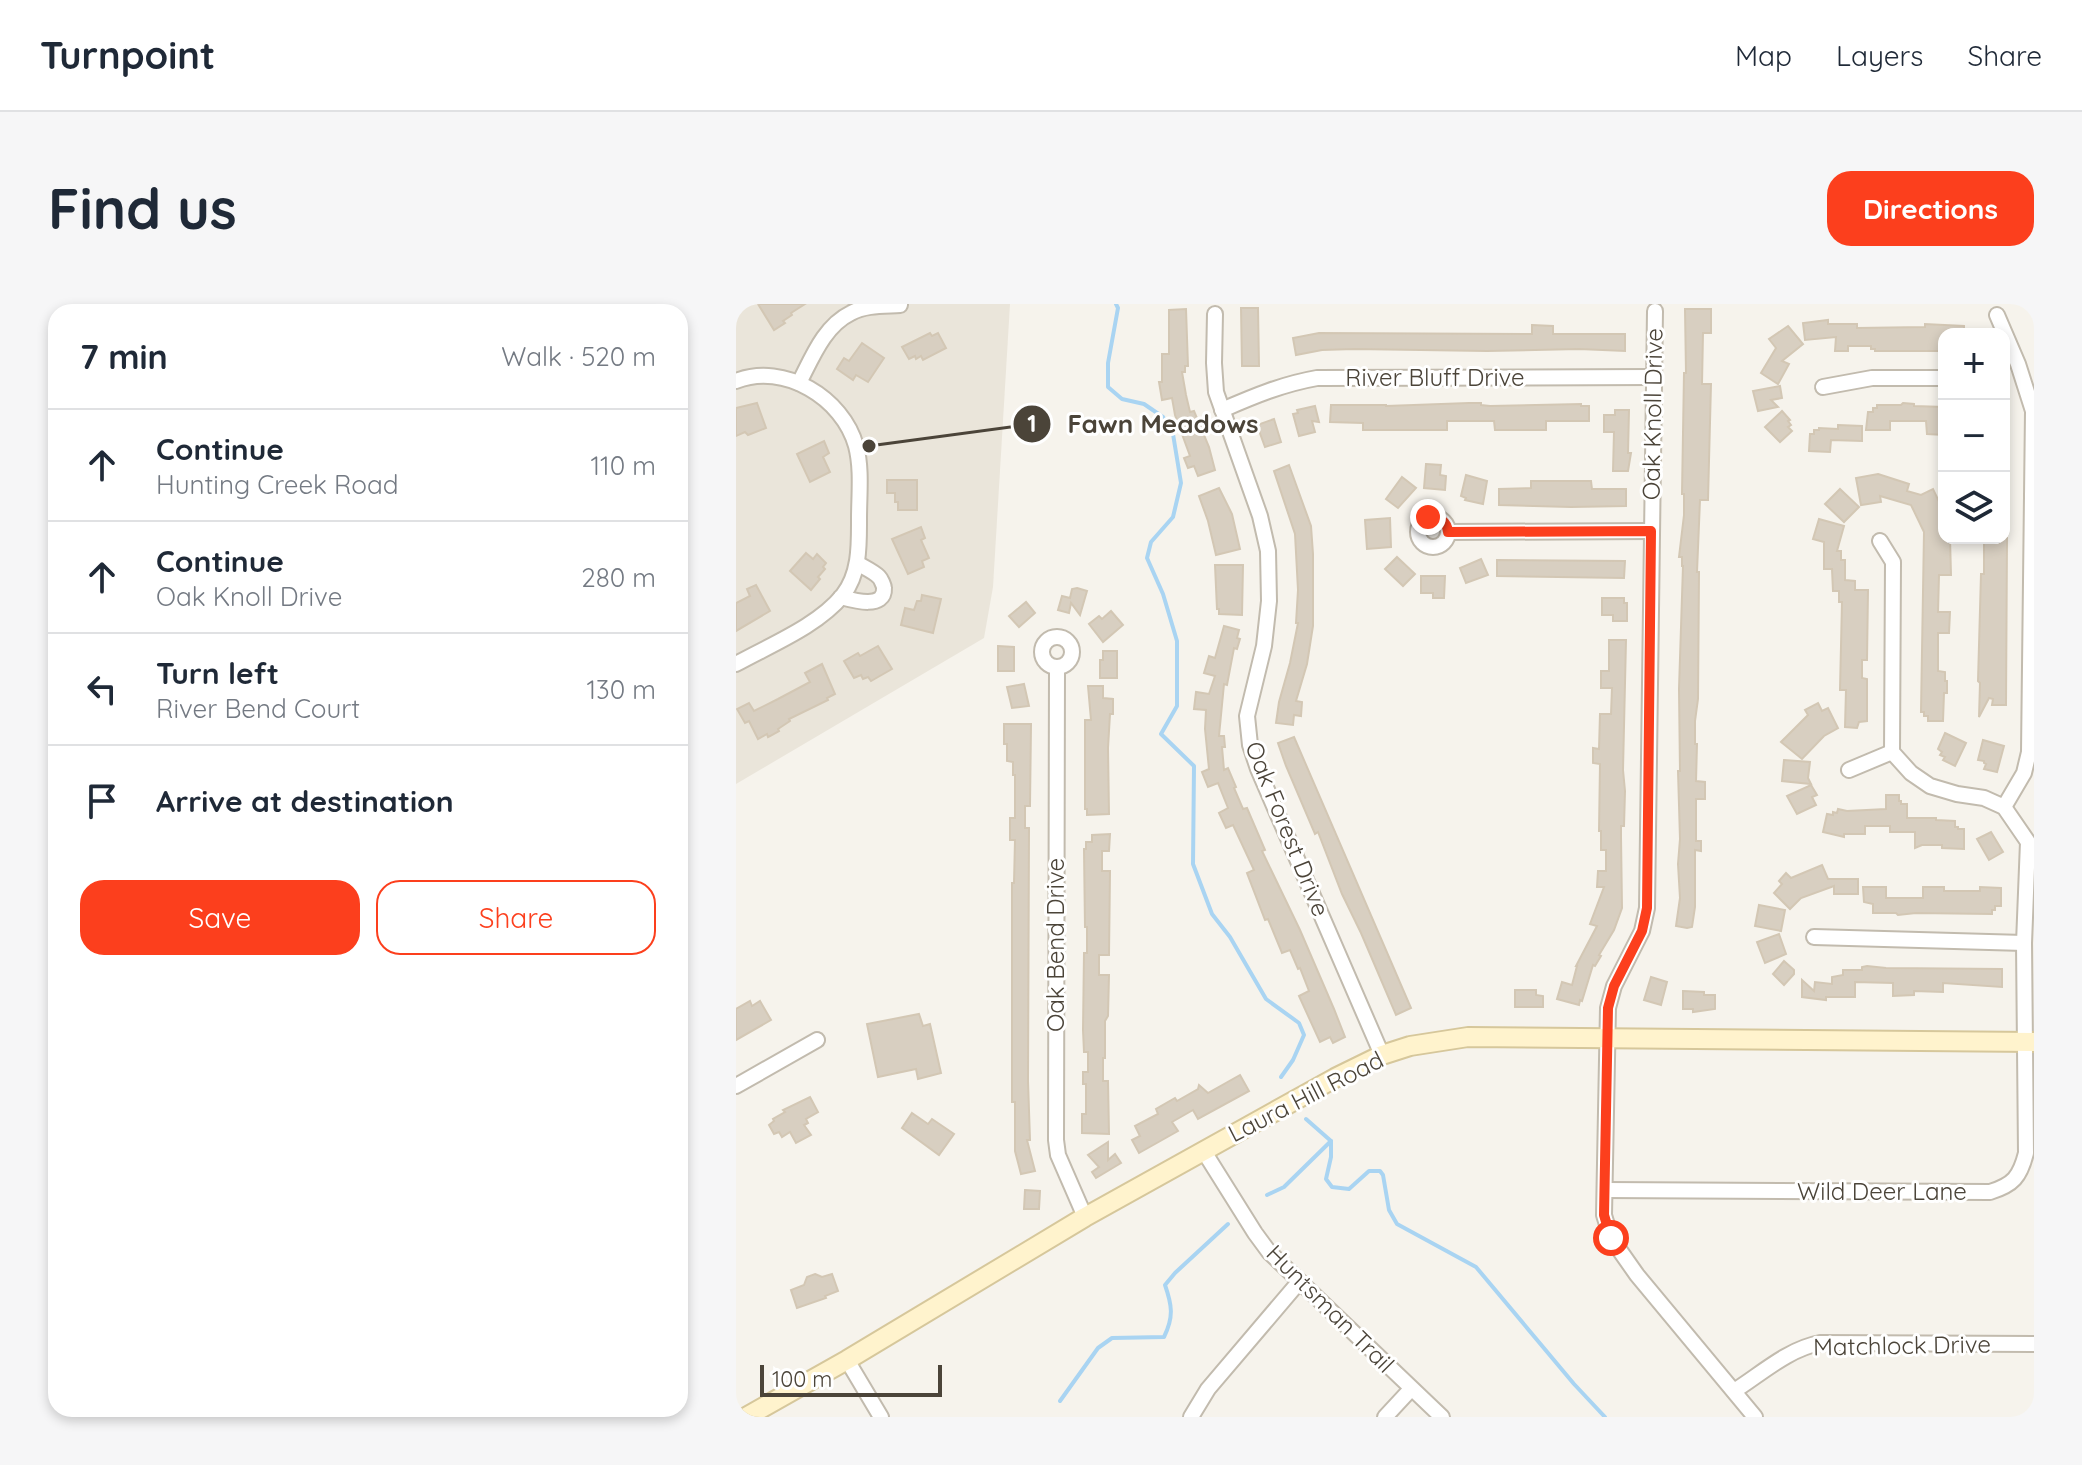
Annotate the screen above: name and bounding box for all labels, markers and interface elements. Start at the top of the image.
text: Turnpoint [40,31,215,79]
text: Map [1735,38,1792,73]
text: Layers [1836,38,1923,73]
text: Share [1967,38,2042,73]
button: Directions [1827,171,2034,246]
text: Find us [48,173,237,243]
street label: Oak Knoll Drive [1636,328,1668,500]
map controls [1938,328,2010,544]
button: + [1938,328,2010,400]
text: 7 min [80,335,168,378]
text: Walk · 520 m [501,340,656,373]
street label: River Bluff Drive [1345,362,1525,392]
callout: Fawn Meadows [1012,399,1275,449]
button: − [1938,400,2010,472]
text: Fawn Meadows [1068,407,1259,440]
text: 1 [1027,408,1037,438]
text: Continue [156,430,284,468]
icon: ahead [80,443,124,487]
text: 110 m [590,449,656,482]
text: Hunting Creek Road [156,468,399,501]
button: layers [1938,472,2010,544]
route end [1410,499,1446,535]
text: Continue [156,542,284,580]
icon: ahead [80,555,124,599]
text: 280 m [581,561,656,594]
text: Oak Knoll Drive [156,580,342,613]
text: Turn left [156,654,279,692]
icon: left [80,667,124,711]
text: 130 m [586,673,656,706]
text: River Bend Court [156,692,360,725]
street label: Oak Forest Drive [1239,737,1337,920]
icon: arrive [80,779,124,823]
text: Arrive at destination [156,782,454,820]
street label: Oak Bend Drive [1040,858,1070,1032]
button: Save [80,880,360,955]
button: Share [376,880,656,955]
street label: Laura Hill Road [1223,1044,1388,1148]
street label: Wild Deer Lane [1797,1176,1967,1206]
route start [1593,1220,1629,1256]
street label: Huntsman Trail [1260,1238,1401,1379]
street label: Matchlock Drive [1813,1328,1991,1362]
scale bar [760,1361,942,1397]
text: 100 m [772,1365,832,1393]

